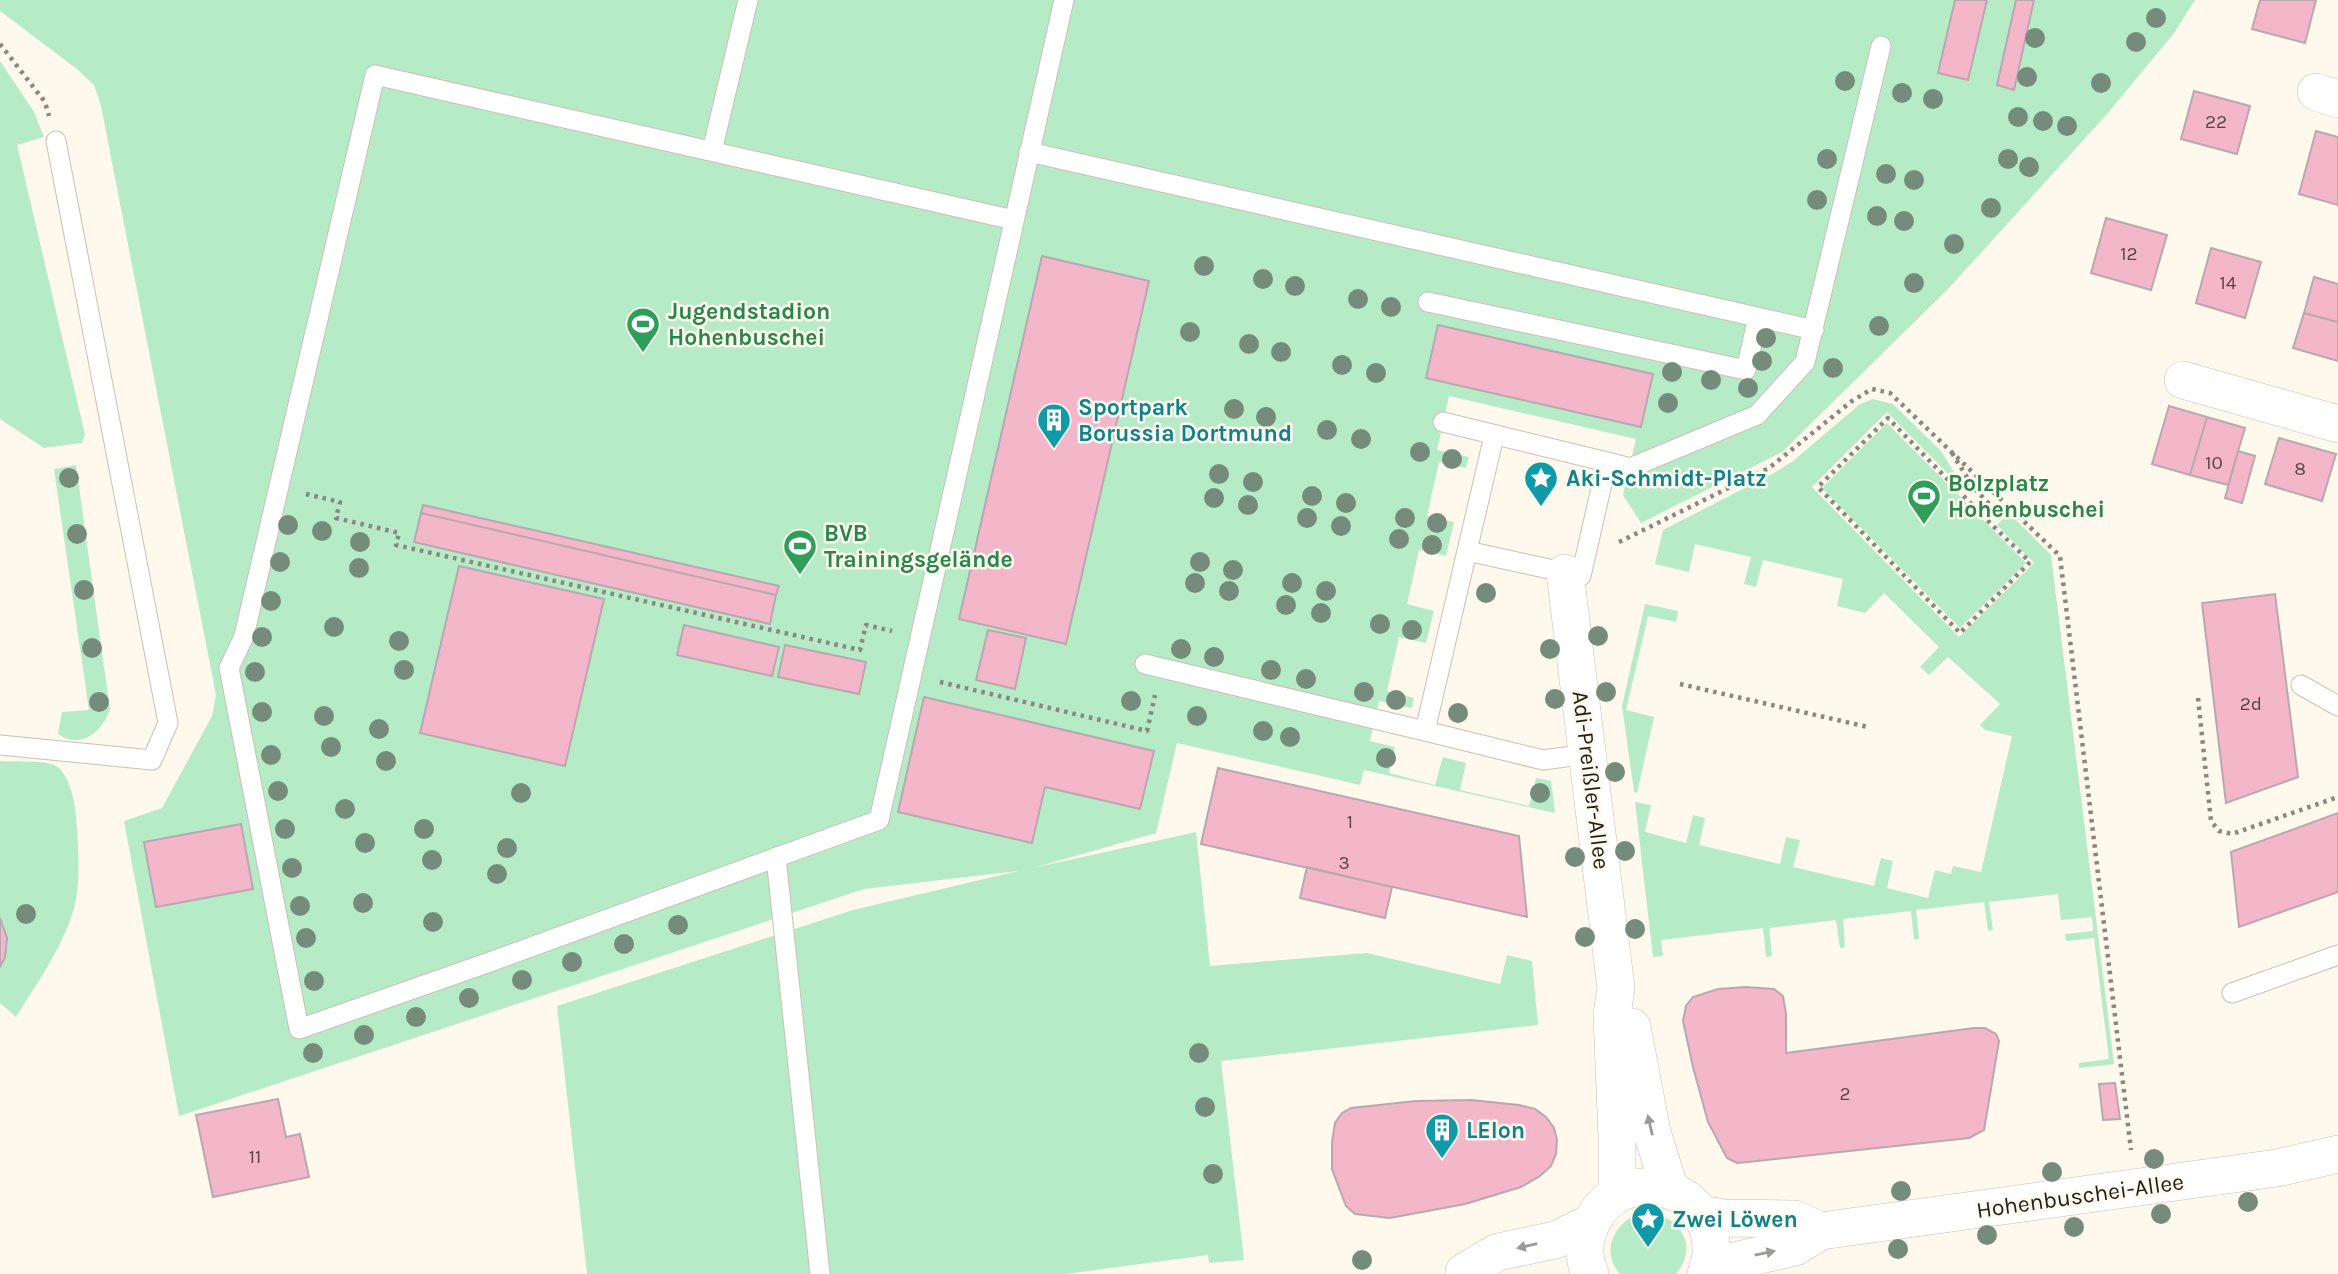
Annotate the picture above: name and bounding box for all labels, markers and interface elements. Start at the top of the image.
house number: 22 [2205,111,2227,133]
house number: 12 [2120,243,2138,265]
house number: 14 [2220,272,2237,294]
place label: Jugendstadion Hohenbuschei [668,298,830,351]
sports icon: Jugendstadion Hohenbuschei [624,305,662,354]
place label: Sportpark Borussia Dortmund [1078,394,1292,447]
building icon: Sportpark Borussia Dortmund [1035,401,1073,450]
house number: 10 [2205,452,2223,474]
house number: 8 [2294,458,2306,480]
place icon: Aki-Schmidt-Platz [1522,459,1560,508]
place label: Aki-Schmidt-Platz [1566,465,1767,492]
place label: Bolzplatz Hohenbuschei [1948,470,2105,523]
sports icon: Bolzplatz Hohenbuschei [1905,477,1943,526]
place label: BVB Trainingsgelände [824,520,1013,573]
sports icon: BVB Trainingsgelände [781,527,819,576]
street label: Adi-Preißler-Allee [1567,689,1615,871]
house number: 2d [2240,693,2262,715]
house number: 1 [1347,811,1353,833]
house number: 3 [1338,852,1350,874]
house number: 2 [1839,1083,1851,1105]
building icon: LEIon [1423,1111,1461,1160]
one-way arrow [1644,1114,1655,1136]
place label: LEIon [1466,1117,1525,1144]
house number: 11 [249,1146,261,1168]
street label: Hohenbuschei-Allee [1974,1168,2186,1224]
place icon: Zwei Löwen [1629,1200,1667,1249]
place label: Zwei Löwen [1672,1206,1798,1233]
one-way arrow [1516,1241,1538,1252]
one-way arrow [1754,1247,1776,1258]

